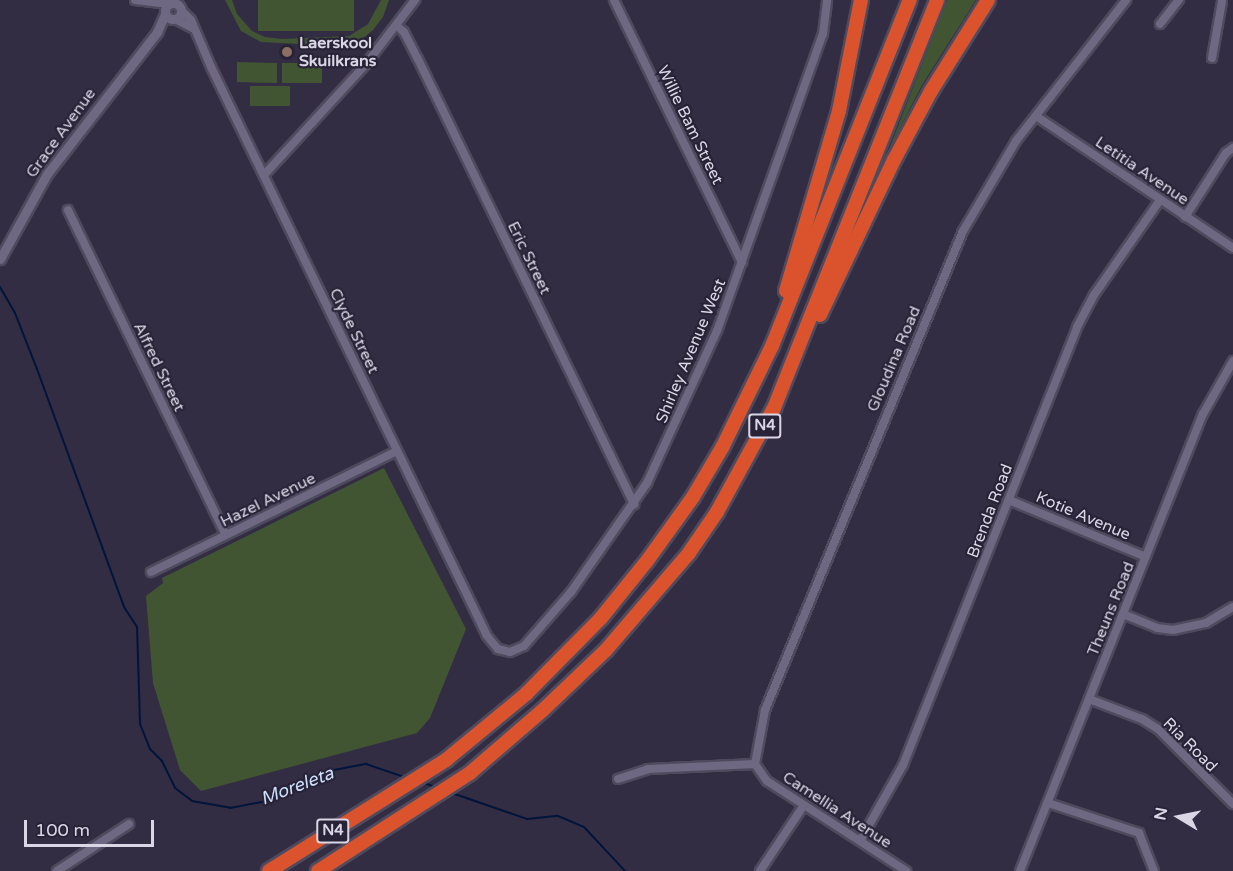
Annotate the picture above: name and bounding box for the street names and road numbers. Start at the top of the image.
street label: Willie Bam Street [653,62,727,188]
street label: Grace Avenue [22,84,100,182]
street label: Letitia Avenue [1091,133,1193,209]
street label: Eric Street [503,218,555,298]
street label: Shirley Avenue West [652,276,730,426]
street label: Clyde Street [325,285,383,377]
street label: Gloudina Road [863,303,925,415]
street label: Alfred Street [129,319,189,415]
road number: N4 [747,414,783,438]
street label: Brenda Road [963,461,1017,561]
street label: Hazel Avenue [217,469,319,531]
street label: Kotie Avenue [1033,487,1133,545]
street label: Theuns Road [1083,559,1139,659]
street label: Ria Road [1159,714,1221,776]
street label: Camellia Avenue [779,768,895,852]
road number: N4 [315,819,351,843]

